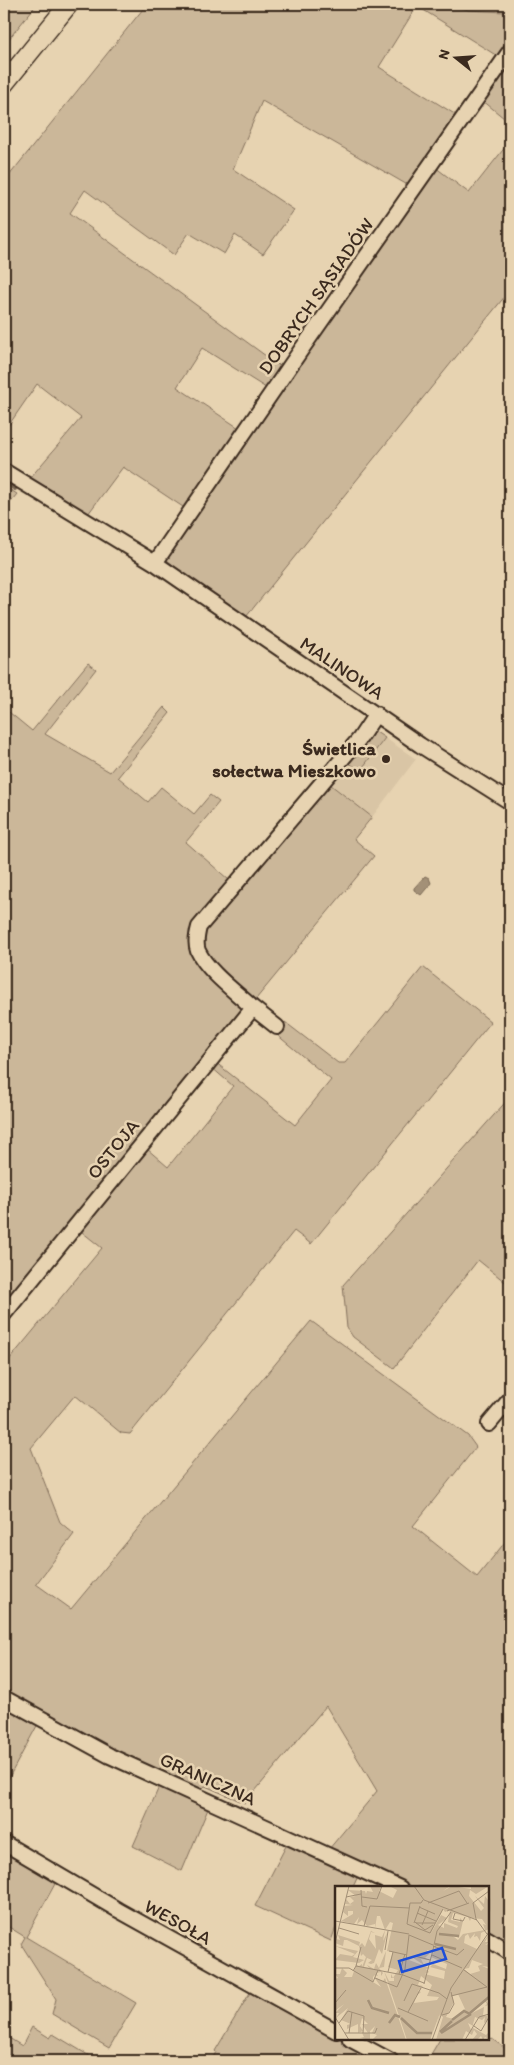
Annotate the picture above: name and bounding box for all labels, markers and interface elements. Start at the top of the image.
north arrow [432,32,482,82]
text: N [435,47,454,61]
street label: DOBRYCH SĄSIADÓW [253,213,379,379]
street label: MALINOWA [296,632,388,704]
place label: Świetlica sołectwa Mieszkowo [212,737,377,782]
marker: Świetlica sołectwa Mieszkowo [380,753,392,765]
street label: OSTOJA [82,1114,144,1184]
street label: GRANICZNA [156,1748,260,1810]
inset map [335,1886,489,2040]
street label: WESOŁA [140,1894,216,1950]

